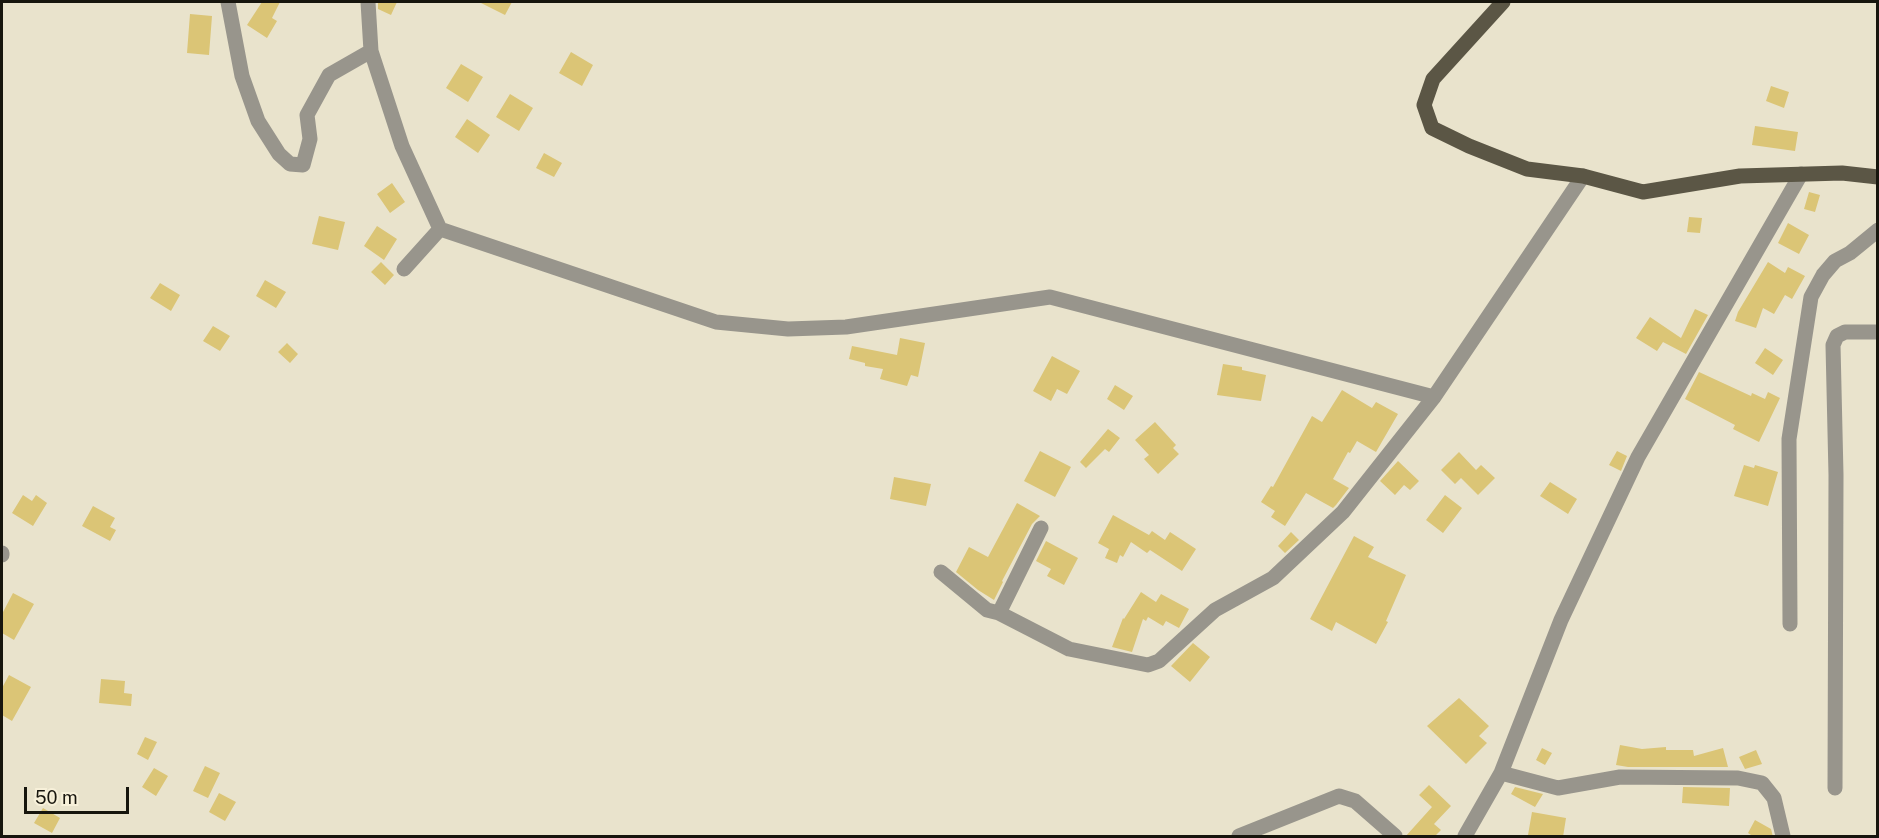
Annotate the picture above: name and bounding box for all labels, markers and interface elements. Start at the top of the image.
scale bar [27,775,132,813]
text: 50 m [35,787,78,808]

